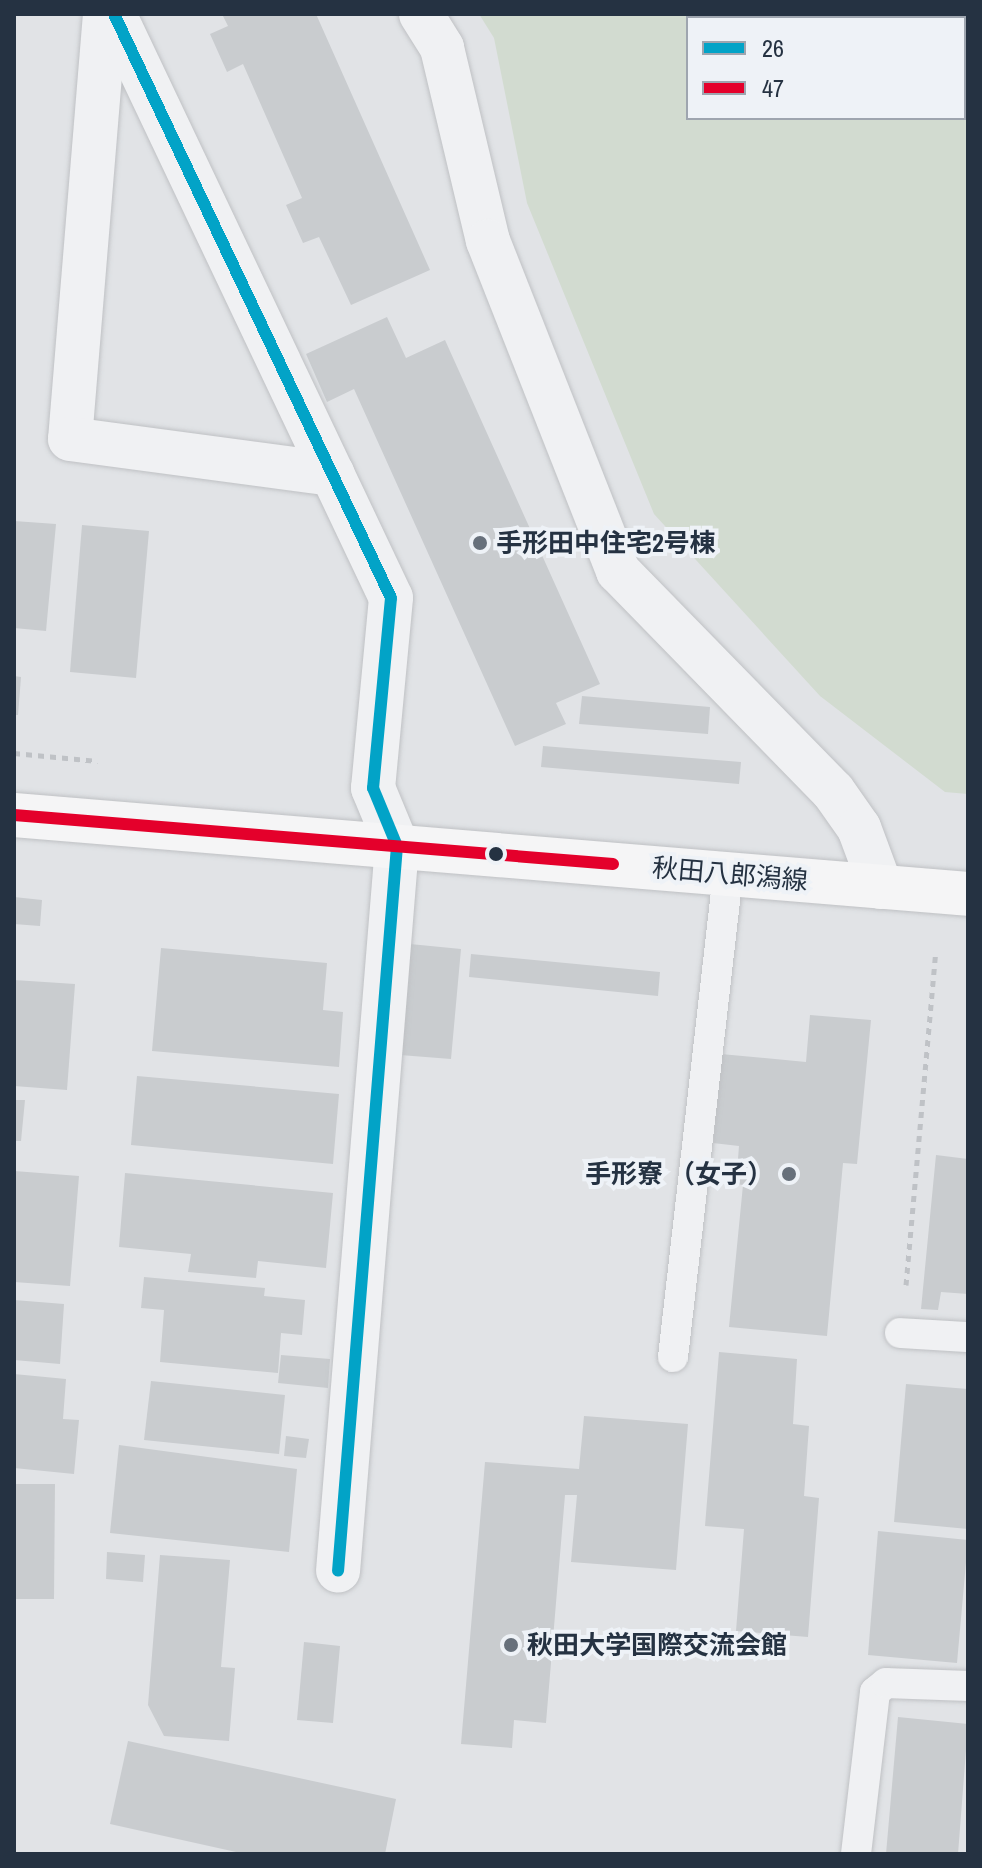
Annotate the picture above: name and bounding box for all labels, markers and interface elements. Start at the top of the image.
legend [686,16,966,120]
text: 26 [762,32,784,64]
text: 47 [762,72,784,104]
place label: 手形田中住宅2号棟 [496,527,716,559]
marker: 手形田中住宅2号棟 [471,534,489,552]
unlabelled marker [488,846,504,862]
street label: 秋田八郎潟線 [651,852,809,896]
place label: 手形寮 （女子） [585,1158,773,1190]
marker: 手形寮 （女子） [780,1165,798,1183]
place label: 秋田大学国際交流会館 [527,1629,787,1661]
marker: 秋田大学国際交流会館 [502,1636,520,1654]

